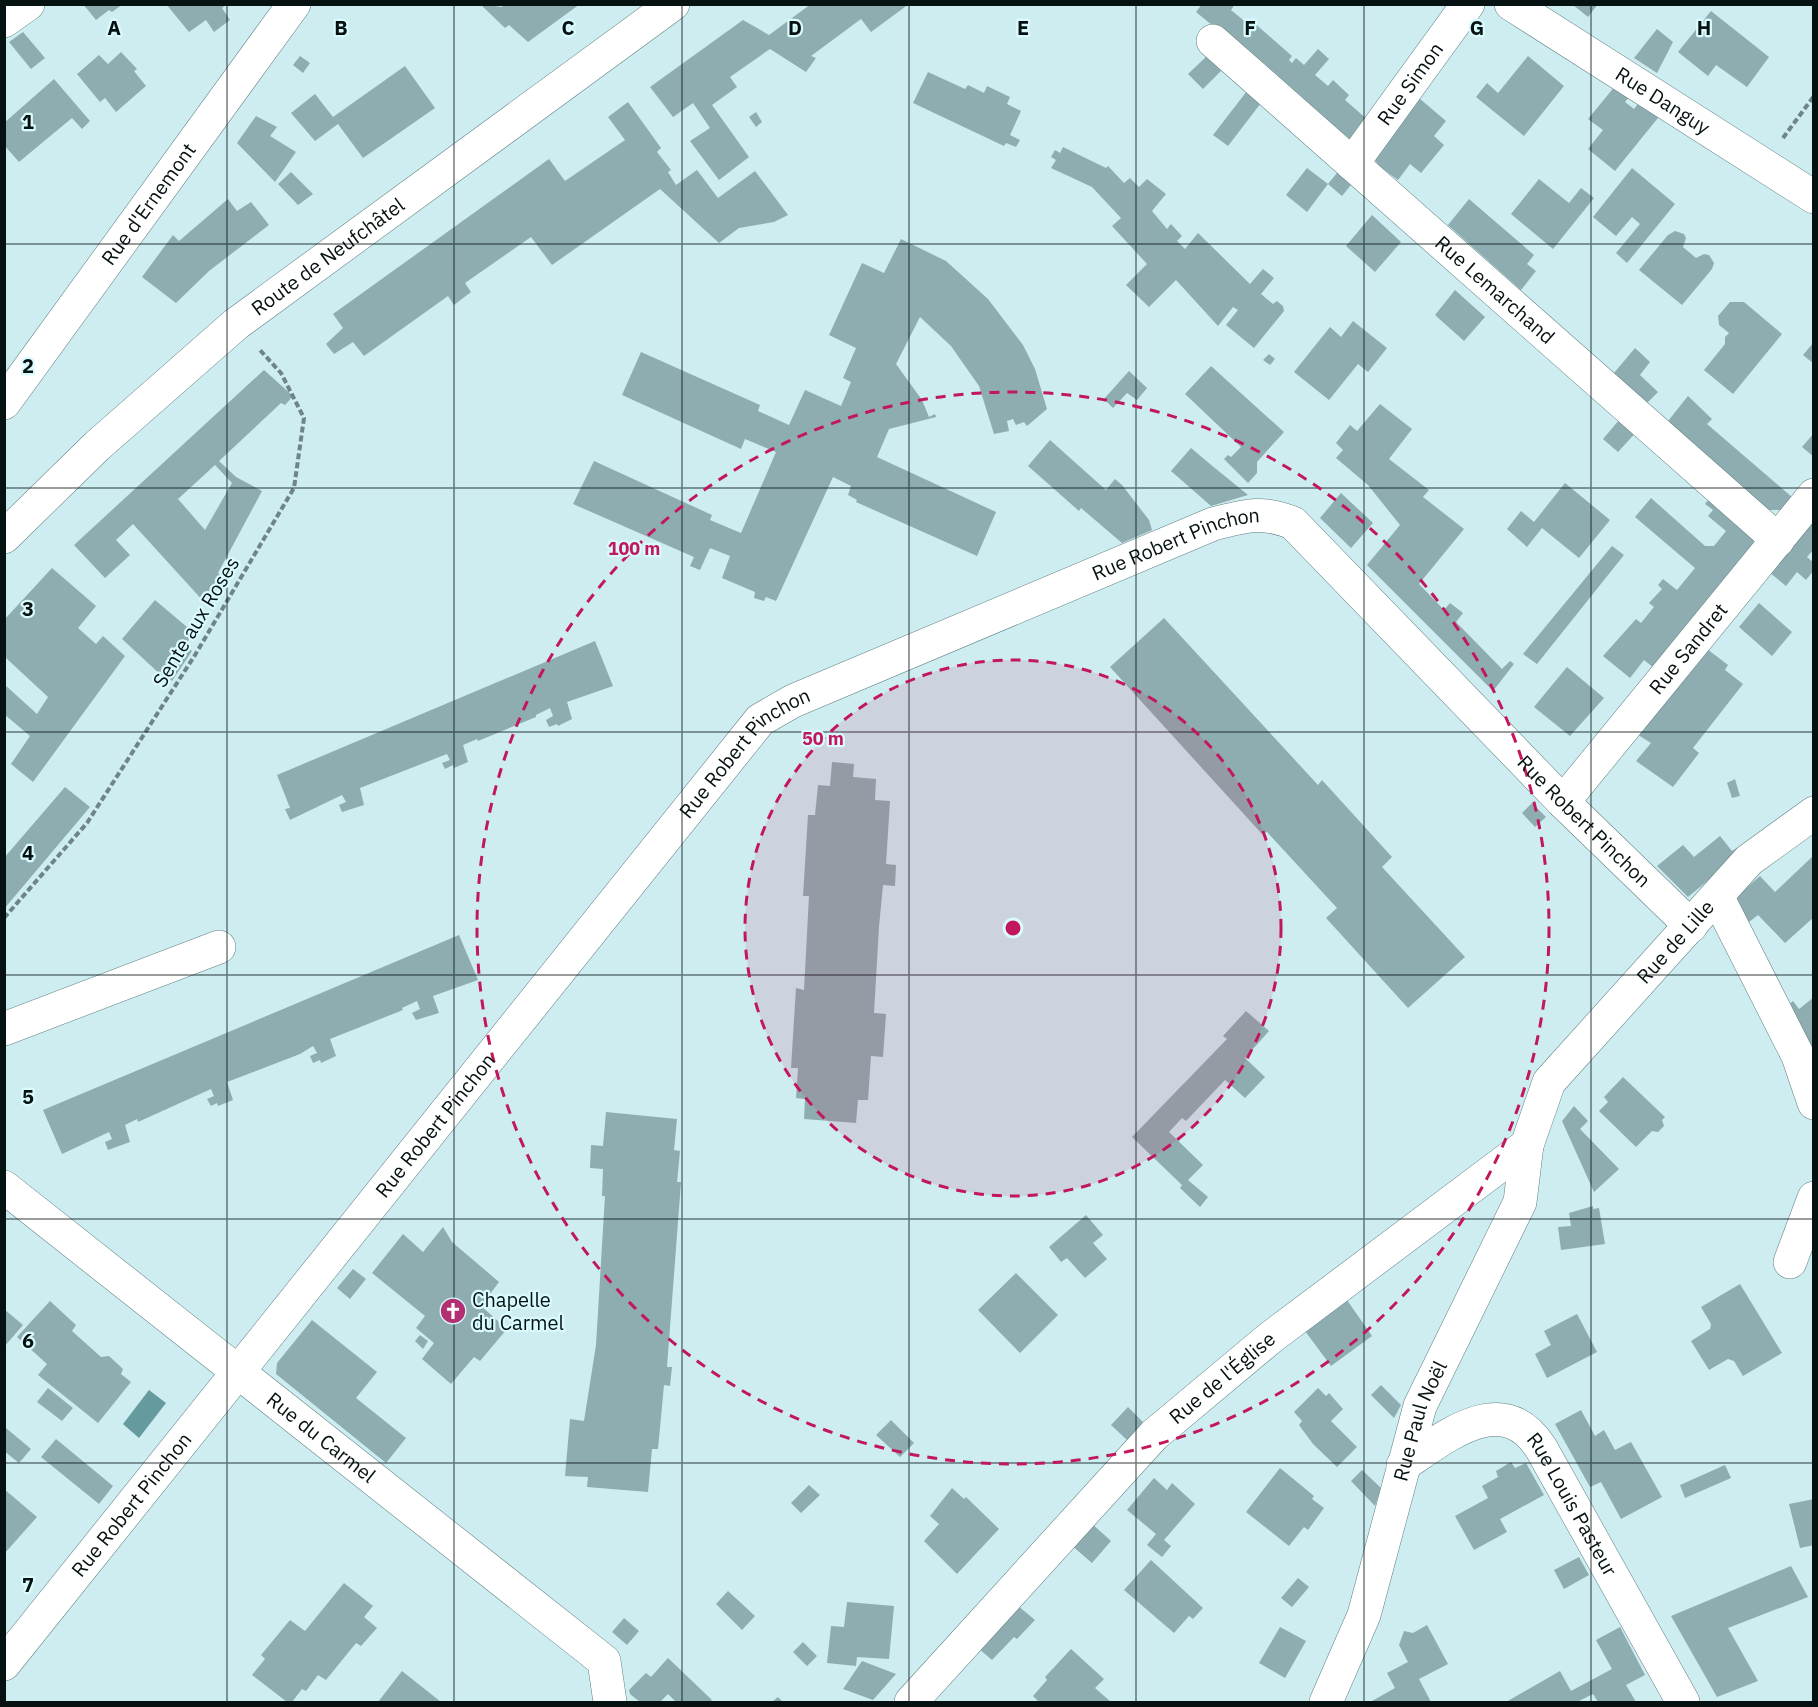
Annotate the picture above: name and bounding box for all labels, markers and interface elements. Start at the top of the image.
text: A [107,14,121,41]
text: B [334,14,348,41]
text: C [561,14,575,41]
text: D [788,14,802,41]
text: E [1017,14,1029,41]
text: F [1244,14,1256,41]
text: G [1470,14,1484,41]
text: H [1697,14,1711,41]
street label: Rue Simon [1370,37,1449,131]
street label: Rue Danguy [1611,60,1716,140]
text: 1 [22,108,34,135]
street label: Rue d'Ernemont [95,137,202,270]
street label: Route de Neufchâtel [246,191,410,321]
street label: Rue Lemarchand [1430,229,1561,350]
text: 2 [22,352,34,379]
street label: Rue Robert Pinchon [1088,501,1261,587]
text: 100 m [608,537,660,560]
street label: Sente aux Roses [146,551,245,692]
text: 3 [22,595,34,622]
street label: Rue Sandret [1643,597,1733,700]
street label: Rue Robert Pinchon [673,681,814,824]
text: 50 m [802,727,844,750]
street label: Rue Robert Pinchon [1512,749,1657,893]
text: 4 [22,839,34,866]
street label: Rue de Lille [1630,894,1720,989]
centre of rings [1003,918,1023,938]
street label: Rue Robert Pinchon [369,1047,501,1203]
text: 5 [22,1083,34,1110]
place label: Chapelle du Carmel [472,1286,564,1336]
church icon: Chapelle du Carmel [438,1296,468,1326]
street label: Rue de l'Église [1163,1325,1281,1430]
text: 6 [22,1327,34,1354]
street label: Rue Paul Noël [1386,1356,1453,1484]
street label: Rue du Carmel [261,1386,381,1489]
street label: Rue Louis Pasteur [1521,1426,1624,1581]
street label: Rue Robert Pinchon [65,1427,197,1582]
text: 7 [22,1571,34,1598]

